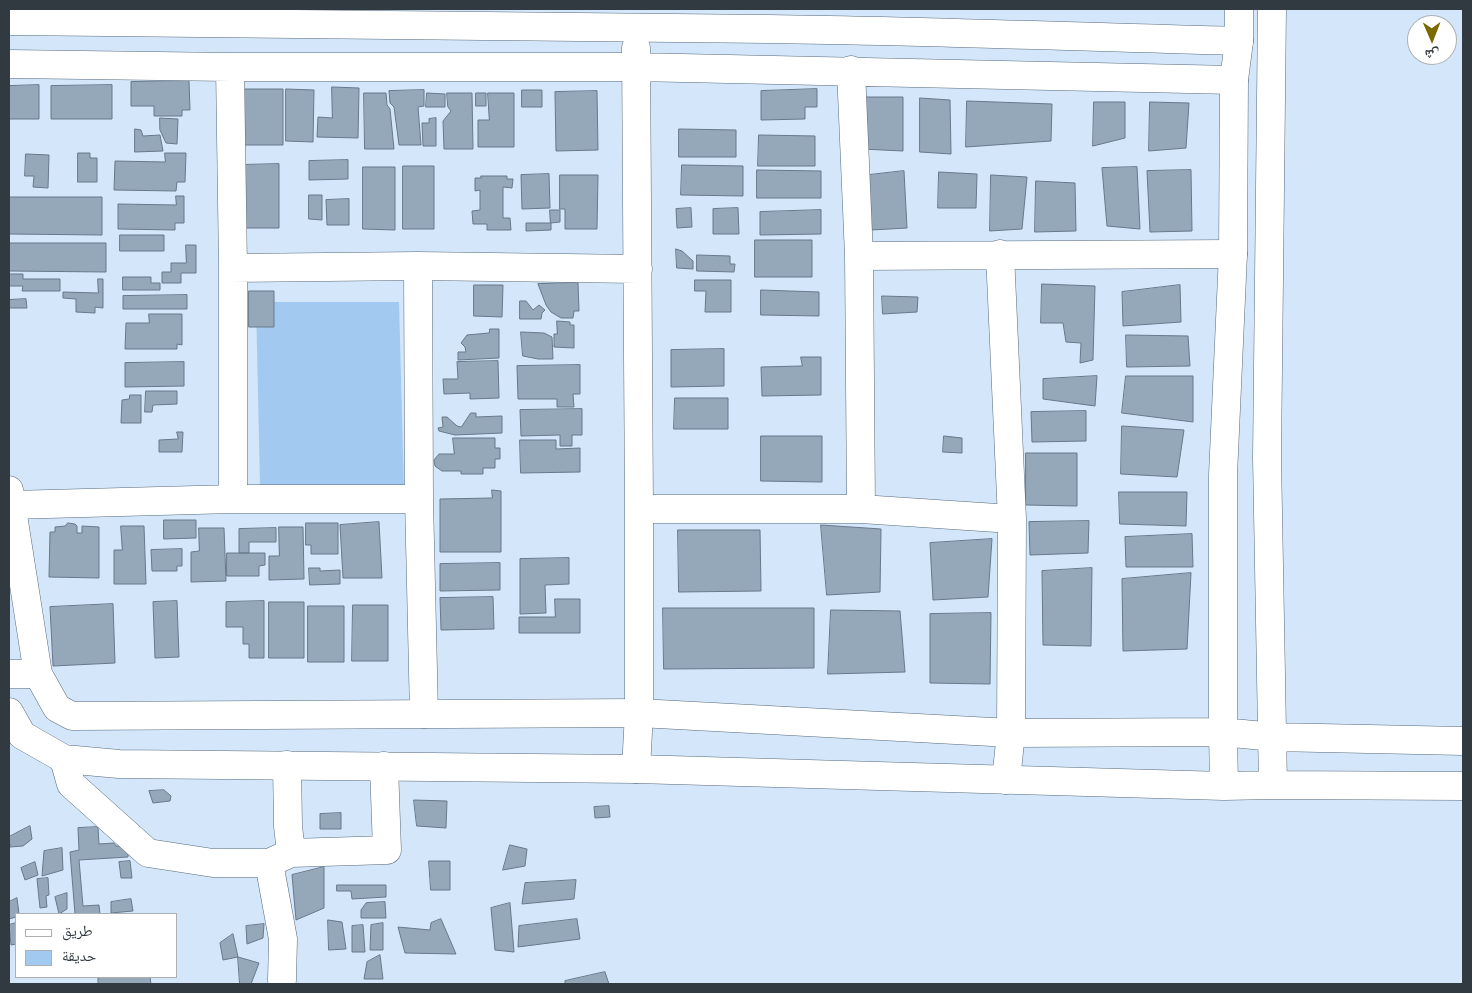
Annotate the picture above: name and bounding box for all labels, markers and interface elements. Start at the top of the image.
north arrow [1407,15,1457,65]
text: ش [1425,47,1440,61]
legend [15,913,178,978]
text: طريق [62,924,93,939]
text: حديقة [62,949,96,964]

